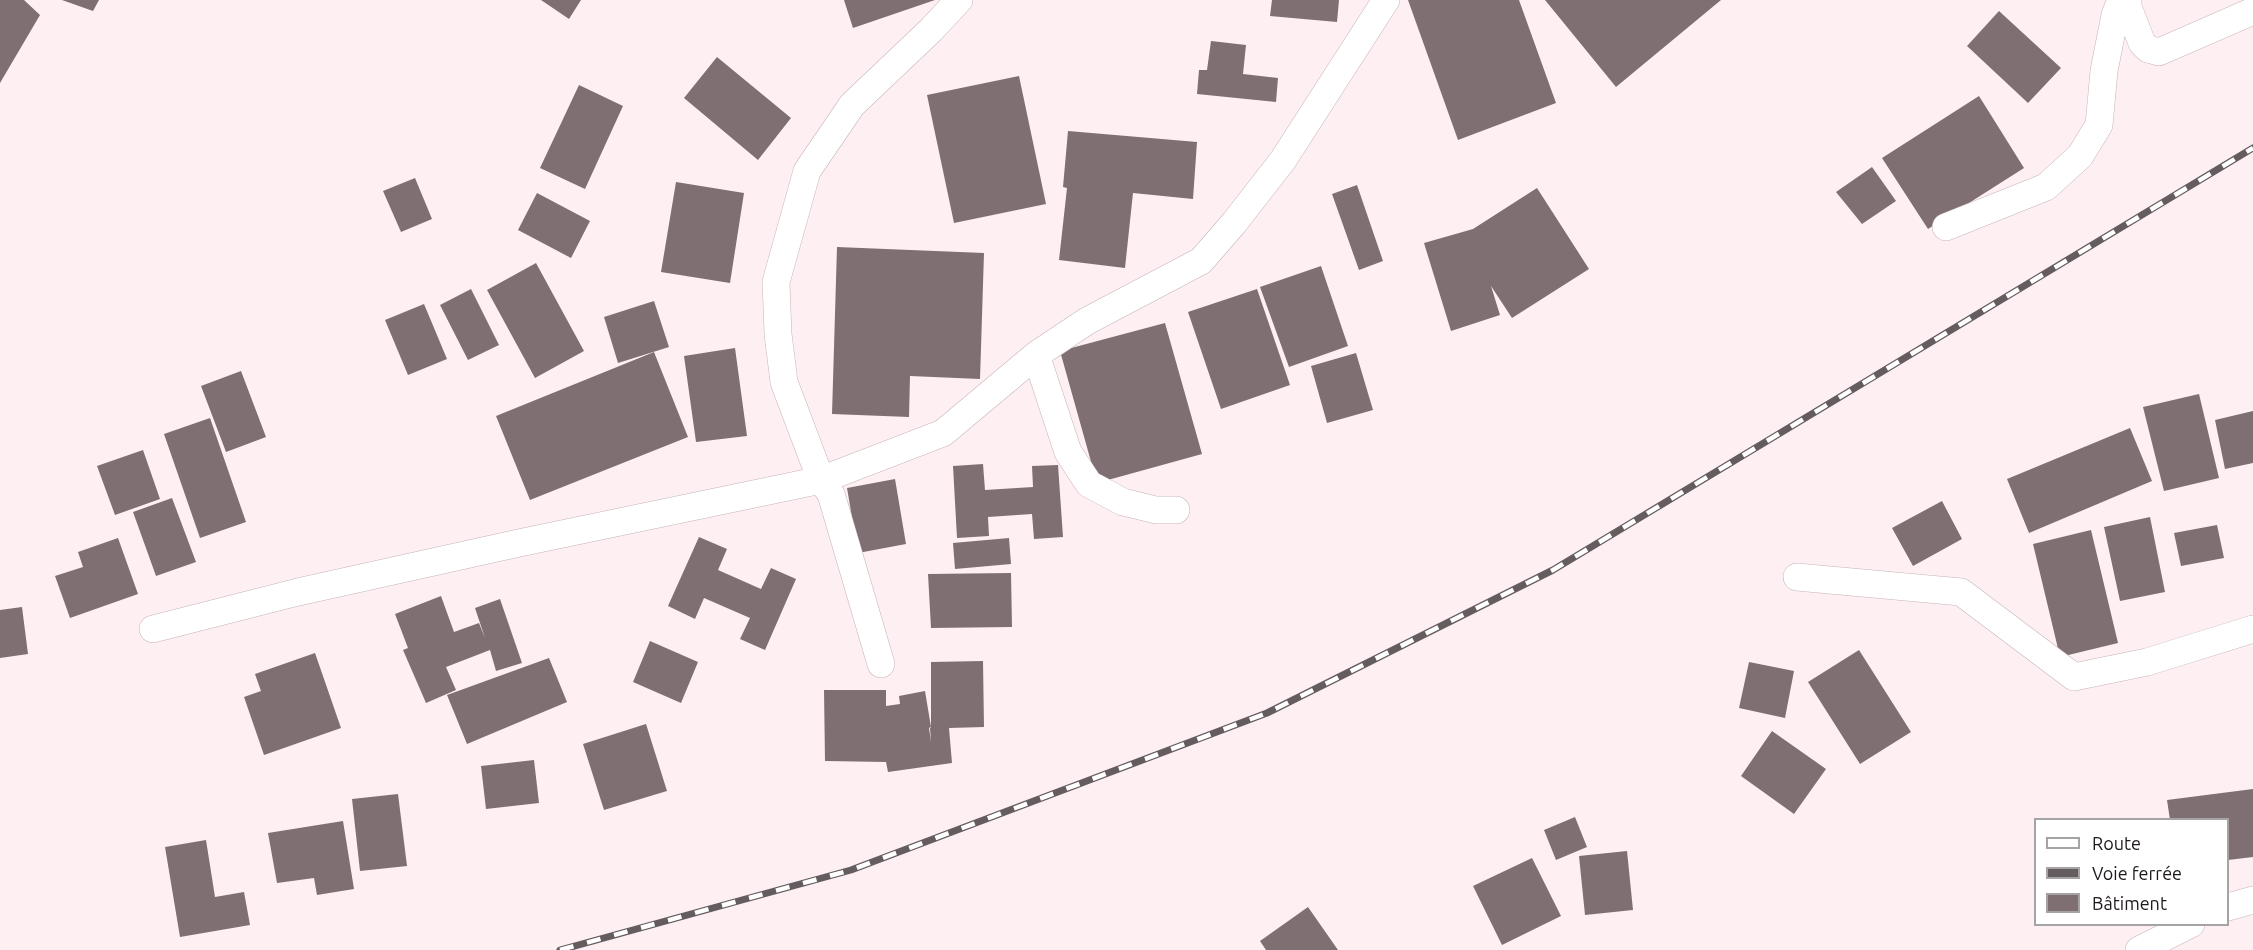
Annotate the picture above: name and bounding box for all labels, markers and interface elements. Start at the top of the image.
legend [2034,818,2229,926]
text: Route [2092,833,2141,853]
text: Voie ferrée [2092,863,2182,883]
text: Bâtiment [2092,893,2167,913]

